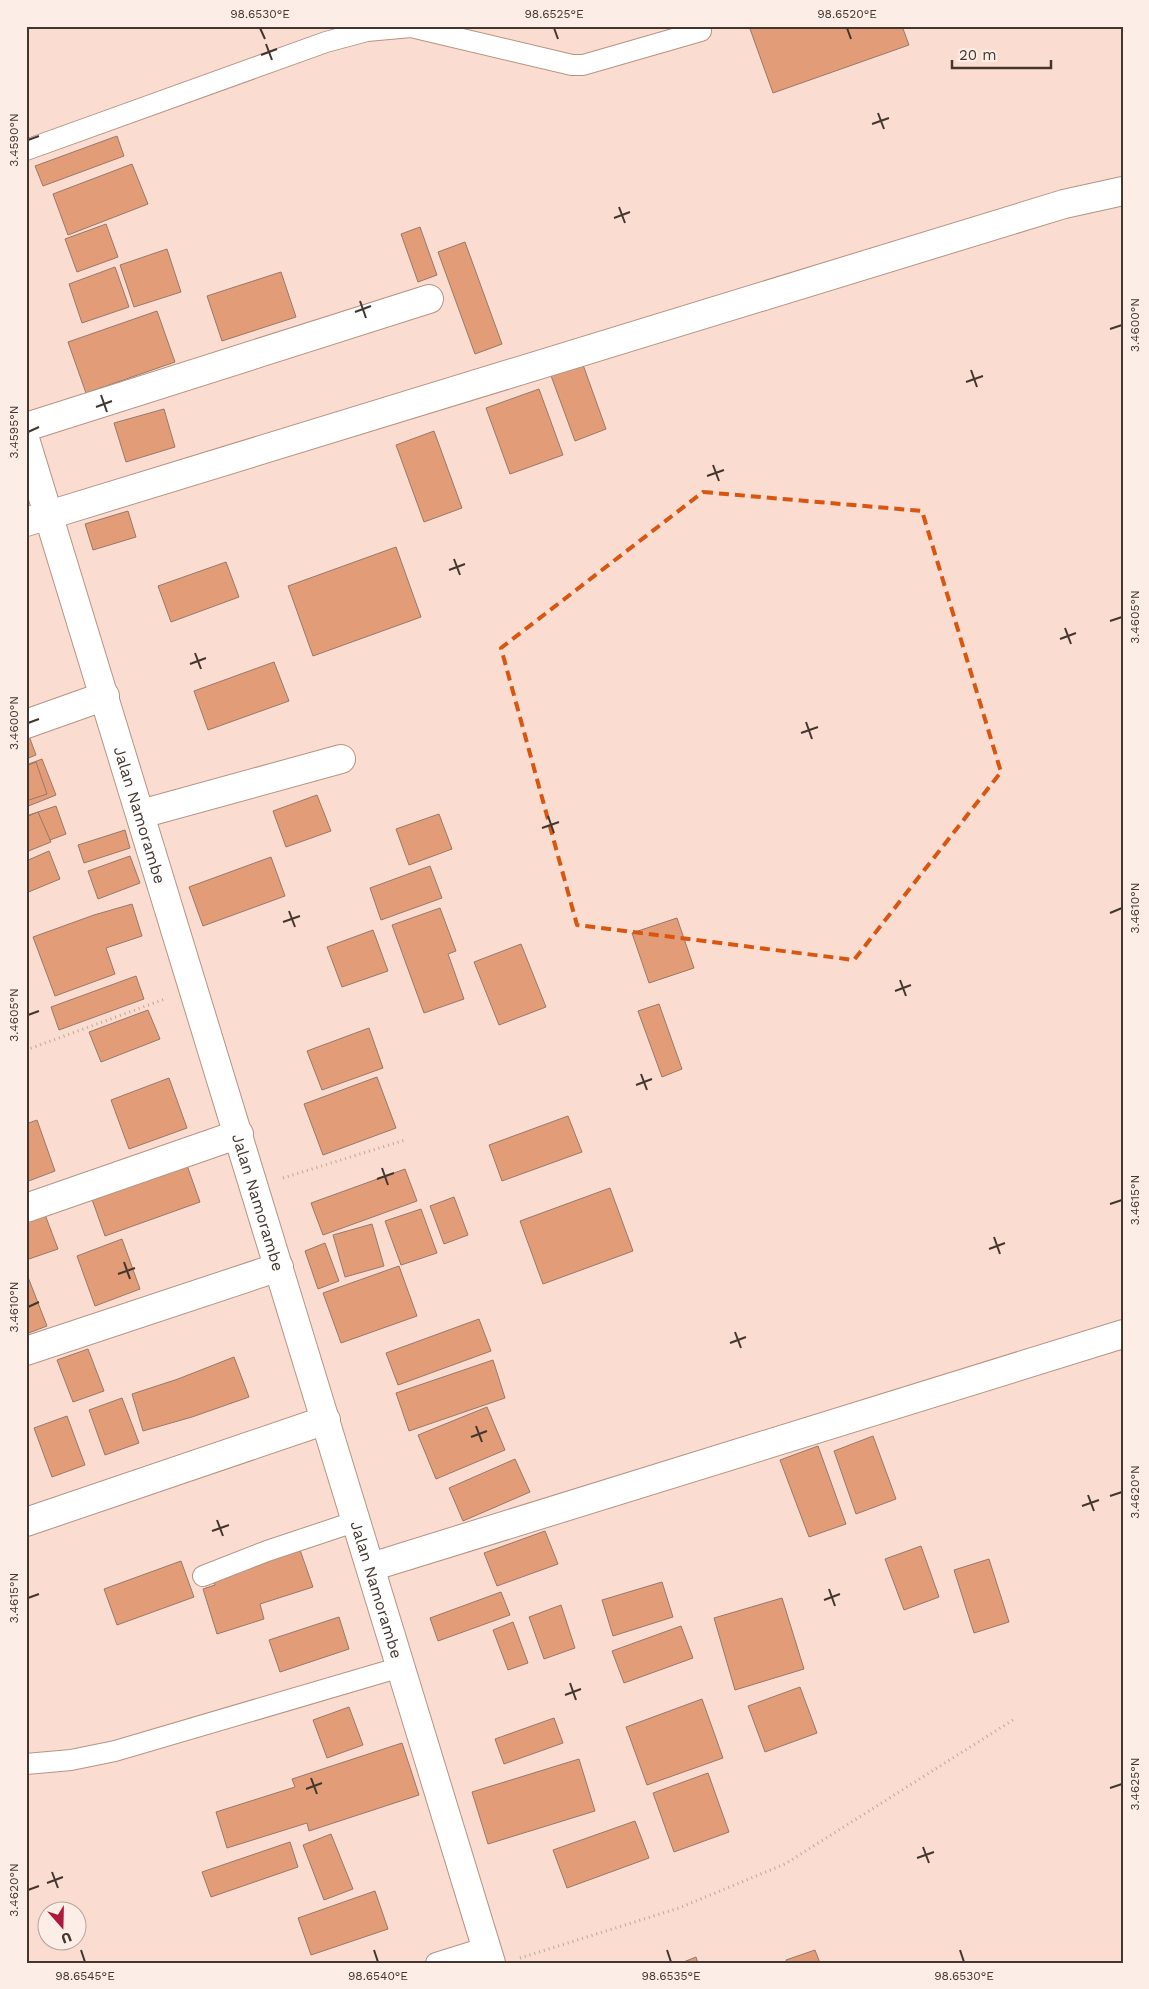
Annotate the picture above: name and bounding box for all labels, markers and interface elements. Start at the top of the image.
text: 98.6530°E [230,7,290,21]
text: 98.6525°E [524,7,584,21]
text: 98.6520°E [817,7,877,21]
scale bar [952,38,1050,70]
text: 20 m [959,46,997,64]
text: 3.4590°N [7,113,21,167]
text: 3.4600°N [1128,298,1142,352]
text: 3.4595°N [7,405,21,459]
text: 3.4605°N [1128,590,1142,644]
text: 3.4600°N [7,696,21,750]
street label: Jalan Namorambe [110,744,170,886]
text: 3.4610°N [1128,882,1142,934]
text: 3.4605°N [7,988,21,1042]
street label: Jalan Namorambe [228,1131,288,1273]
text: 3.4615°N [1128,1175,1142,1225]
text: 3.4610°N [7,1281,21,1333]
text: 3.4620°N [1128,1465,1142,1519]
street label: Jalan Namorambe [347,1519,407,1661]
text: 3.4615°N [7,1573,21,1623]
text: 3.4625°N [1128,1757,1142,1811]
text: 3.4620°N [7,1863,21,1917]
north arrow [38,1902,88,1952]
text: U [59,1929,74,1947]
text: 98.6545°E [55,1969,115,1983]
text: 98.6540°E [348,1969,408,1983]
text: 98.6535°E [641,1969,701,1983]
text: 98.6530°E [934,1969,994,1983]

